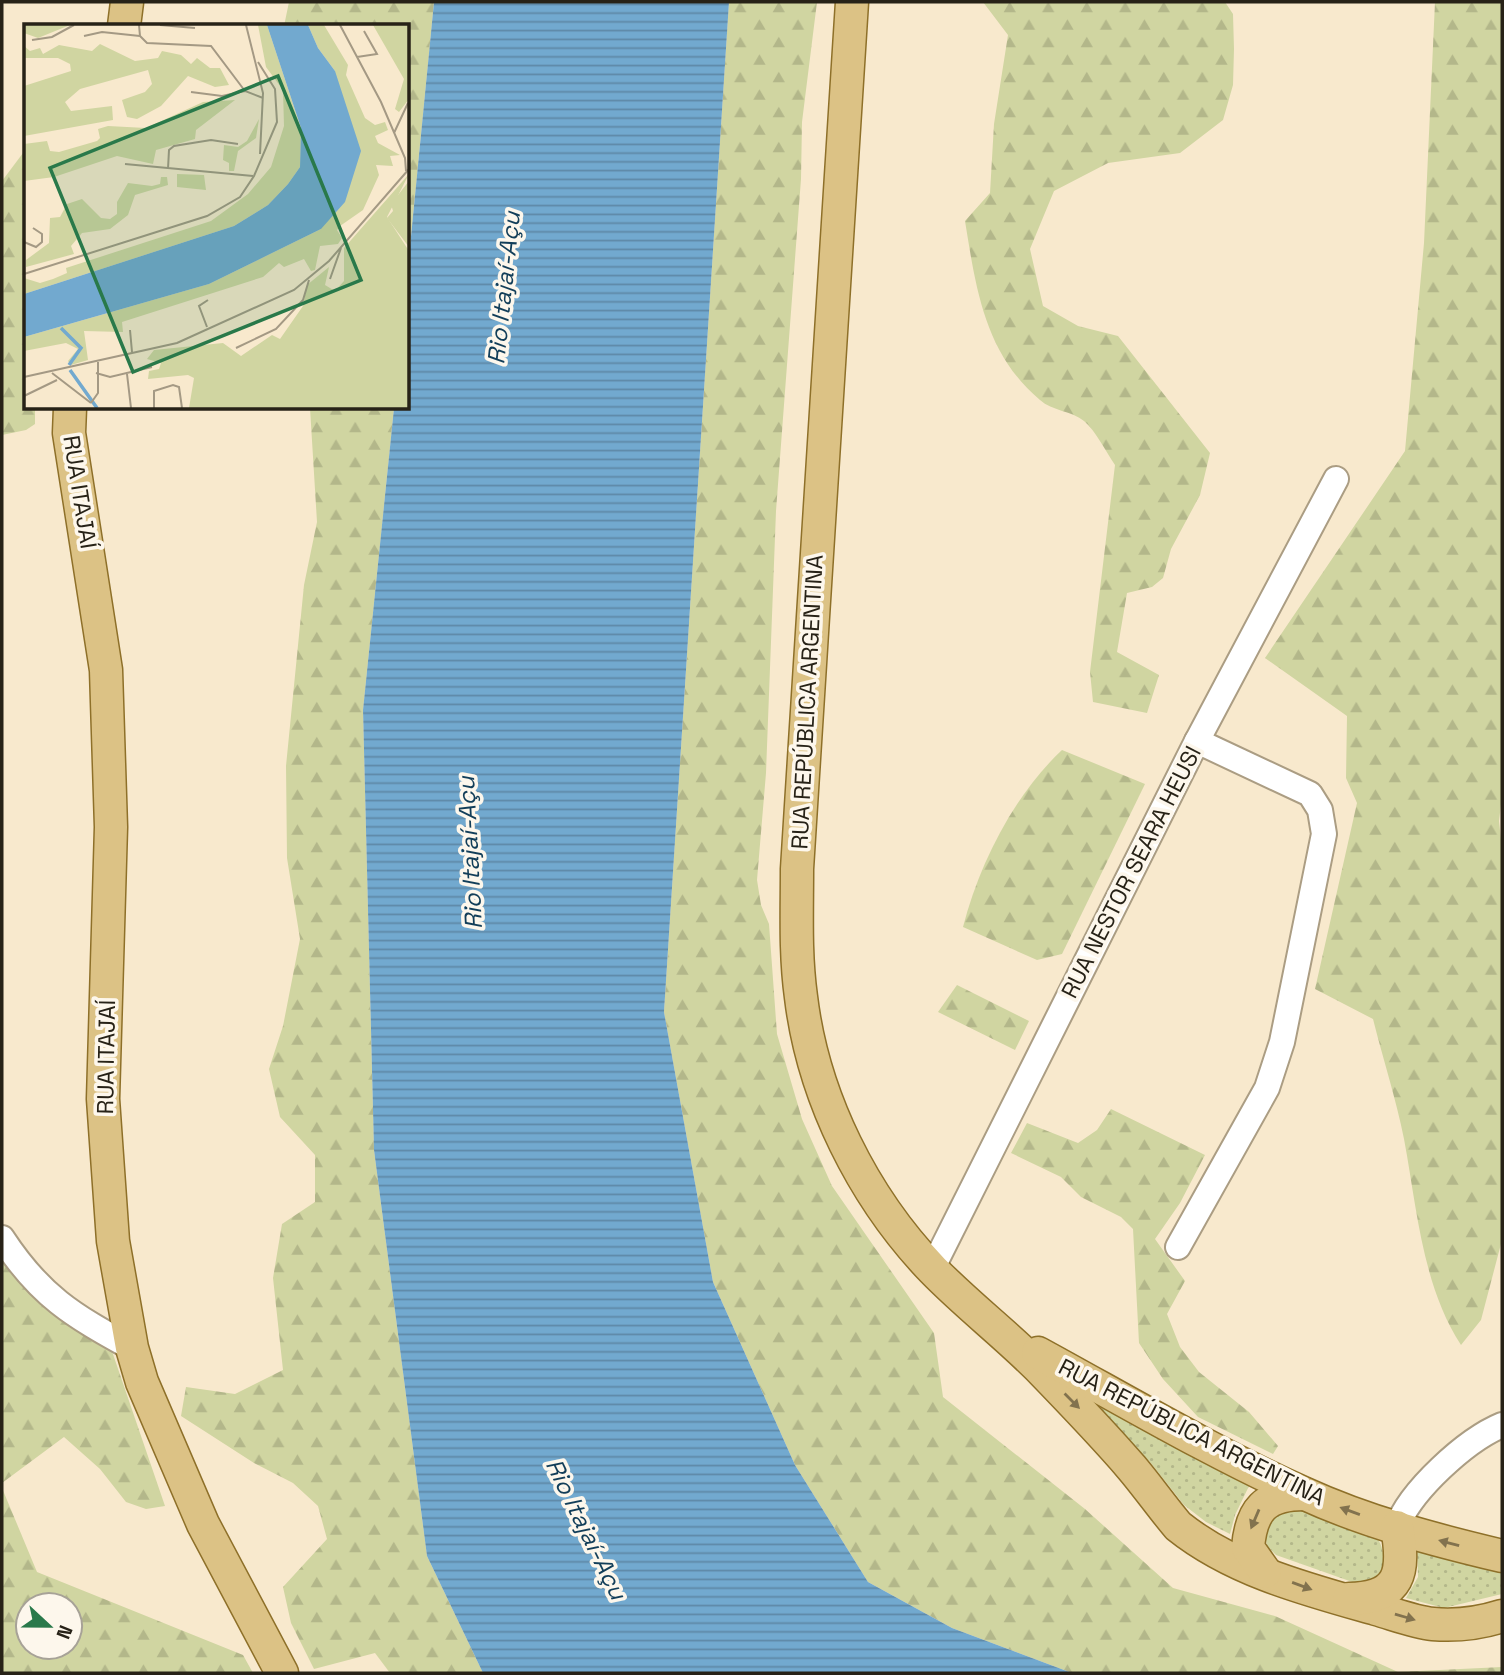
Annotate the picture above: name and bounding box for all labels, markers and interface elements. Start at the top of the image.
inset map [24,24,410,410]
water label: Rio Itajaí-Açu [480,209,527,366]
street label: RUA ITAJAÍ [56,433,104,551]
street label: RUA REPÚBLICA ARGENTINA [784,554,830,850]
street label: RUA NESTOR SEARA HEUSI [1054,741,1208,1003]
water label: Rio Itajaí-Açu [450,774,489,930]
street label: RUA ITAJAÍ [90,999,122,1115]
street label: RUA REPÚBLICA ARGENTINA [1054,1352,1330,1512]
one-way arrow [1063,1392,1079,1409]
water label: Rio Itajaí-Açu [539,1453,634,1606]
one-way arrow [1340,1505,1361,1516]
one-way arrow [1249,1509,1261,1529]
one-way arrow [1438,1537,1460,1548]
one-way arrow [1291,1581,1312,1592]
north arrow [14,1591,84,1661]
one-way arrow [1394,1612,1416,1623]
text: N [50,1622,78,1643]

